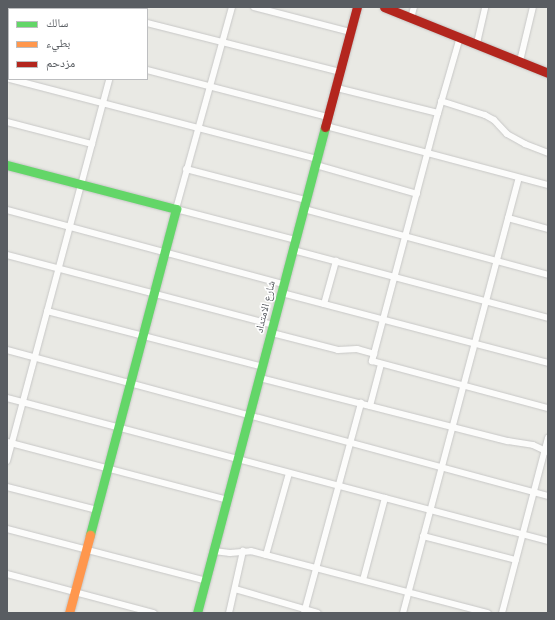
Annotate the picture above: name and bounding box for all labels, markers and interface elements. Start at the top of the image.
legend [8,8,148,80]
text: سالك [46,16,68,30]
text: بطيء [46,36,70,50]
text: مزدحم [46,56,75,70]
street label: شارع الامتداد [253,279,279,335]

